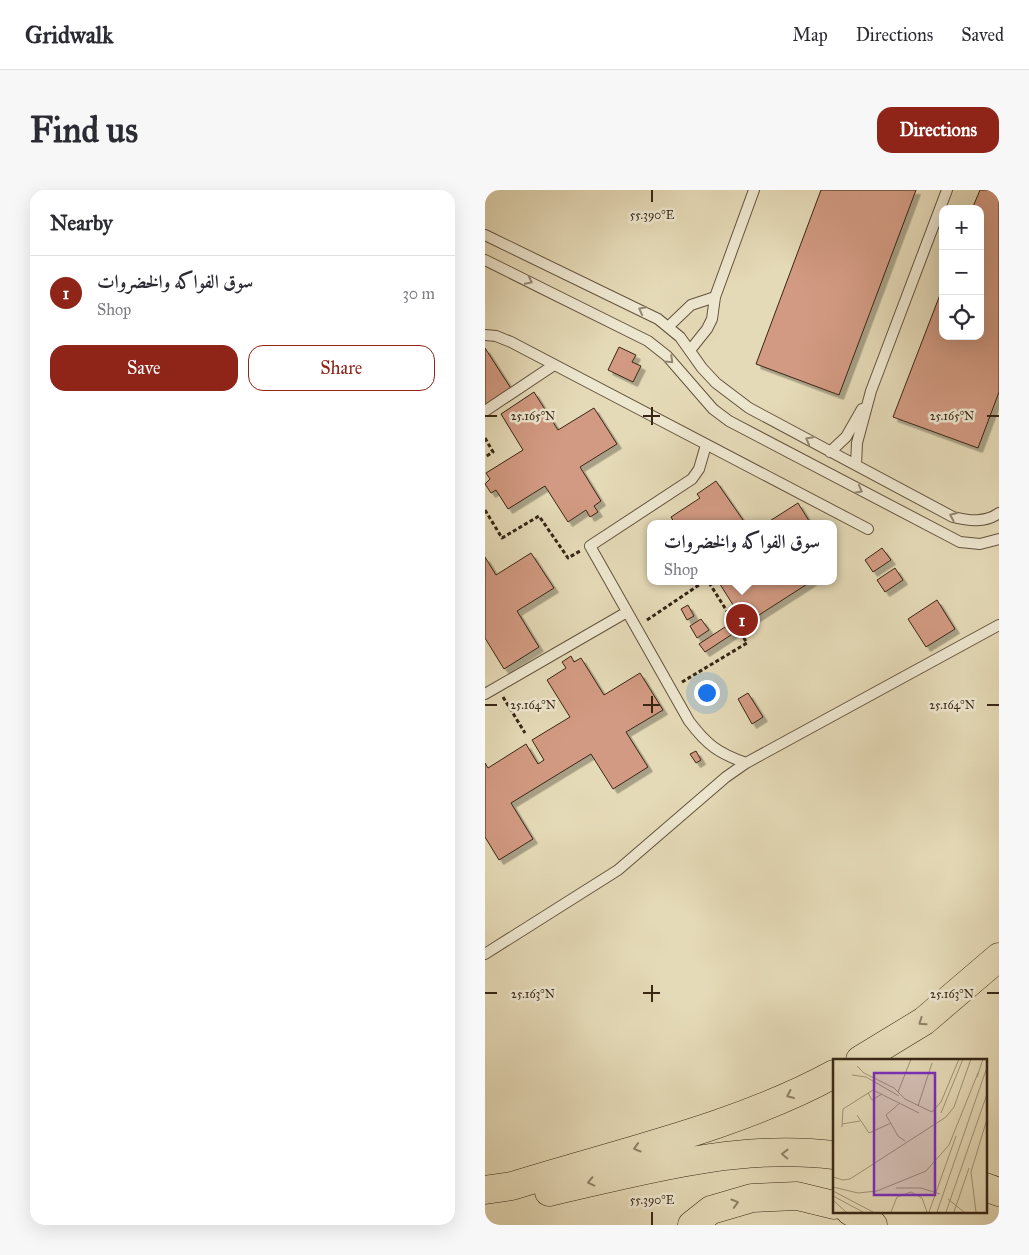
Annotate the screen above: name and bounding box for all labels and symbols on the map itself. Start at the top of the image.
text: 55.390°E [630,208,675,222]
one-way arrow [524,275,533,285]
one-way arrow [638,307,647,317]
one-way arrow [664,354,673,363]
text: 25.165°N [511,409,555,423]
text: 25.165°N [930,409,974,423]
one-way arrow [805,436,814,446]
one-way arrow [853,484,862,494]
one-way arrow [949,511,958,522]
pin: 1 [726,601,758,639]
your location [694,680,720,706]
text: 25.164°N [510,698,556,712]
text: 25.164°N [929,698,975,712]
text: 25.163°N [511,987,555,1001]
text: 25.163°N [930,987,974,1001]
one-way arrow [918,1016,927,1025]
inset map [833,1059,987,1212]
one-way arrow [786,1088,795,1099]
one-way arrow [633,1143,641,1153]
one-way arrow [781,1149,789,1159]
one-way arrow [586,1176,595,1187]
text: 55.390°E [630,1193,675,1207]
one-way arrow [730,1199,738,1209]

